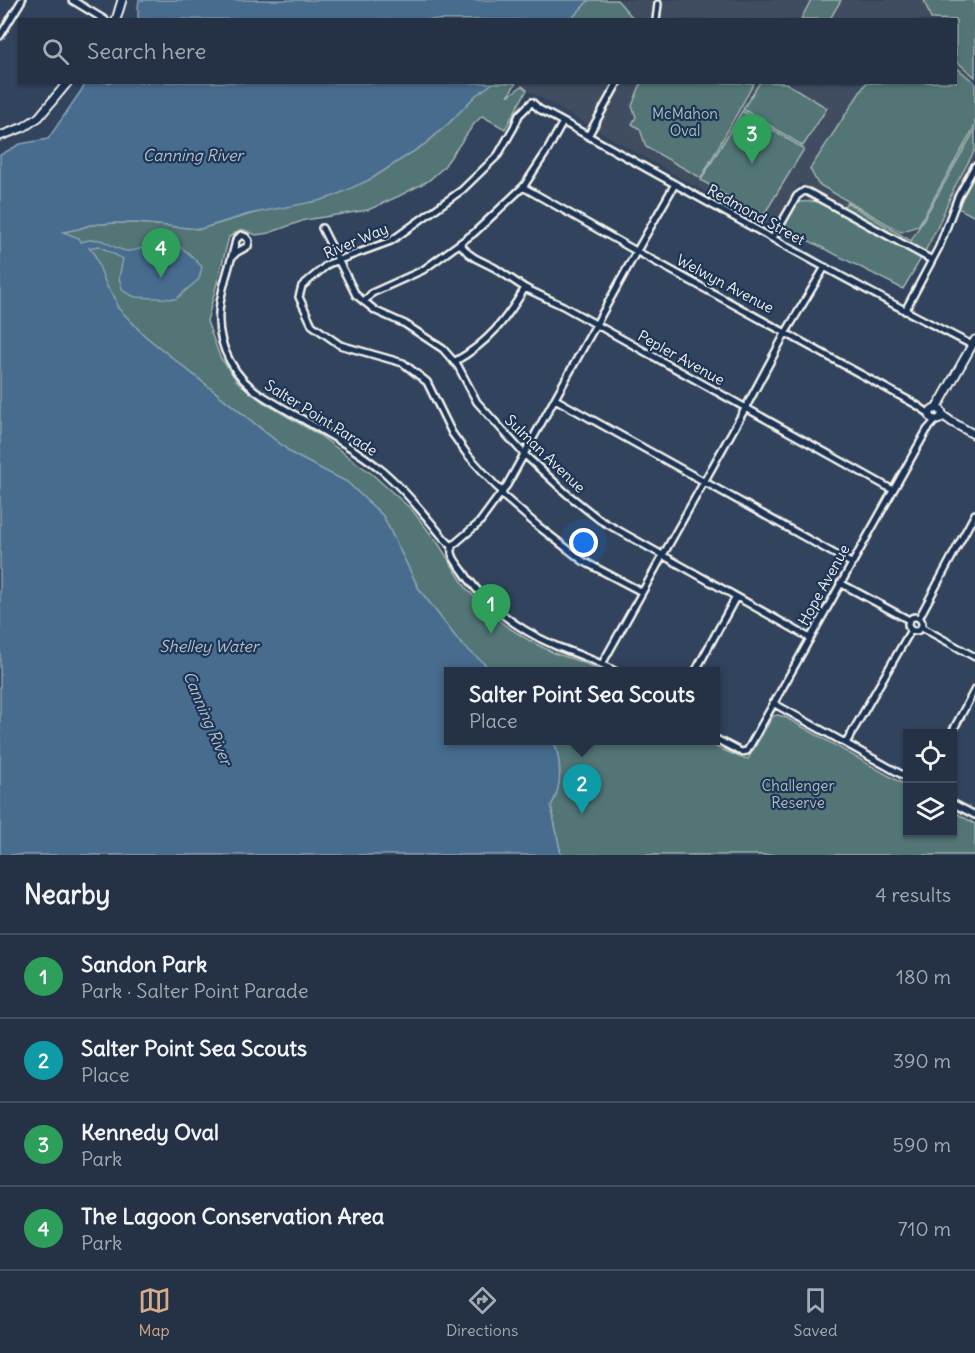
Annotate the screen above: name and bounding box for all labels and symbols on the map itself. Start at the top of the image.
park label: McMahon Oval [652,104,718,140]
pin: 3 [732,114,771,164]
water label: Canning River [143,145,246,165]
street label: Redmond Street [704,180,808,249]
street label: River Way [321,218,391,263]
pin: 4 [142,228,180,278]
street label: Welwyn Avenue [673,250,777,317]
street label: Pepler Avenue [634,326,728,389]
street label: Salter Point Parade [261,375,381,460]
street label: Sulman Avenue [501,410,590,497]
your location [569,528,598,557]
street label: Hope Avenue [794,541,854,629]
pin: 1 [472,584,510,634]
water label: Shelley Water [160,636,261,656]
water label: Canning River [179,668,238,770]
pin: 2 [562,764,602,814]
park label: Challenger Reserve [761,776,835,812]

